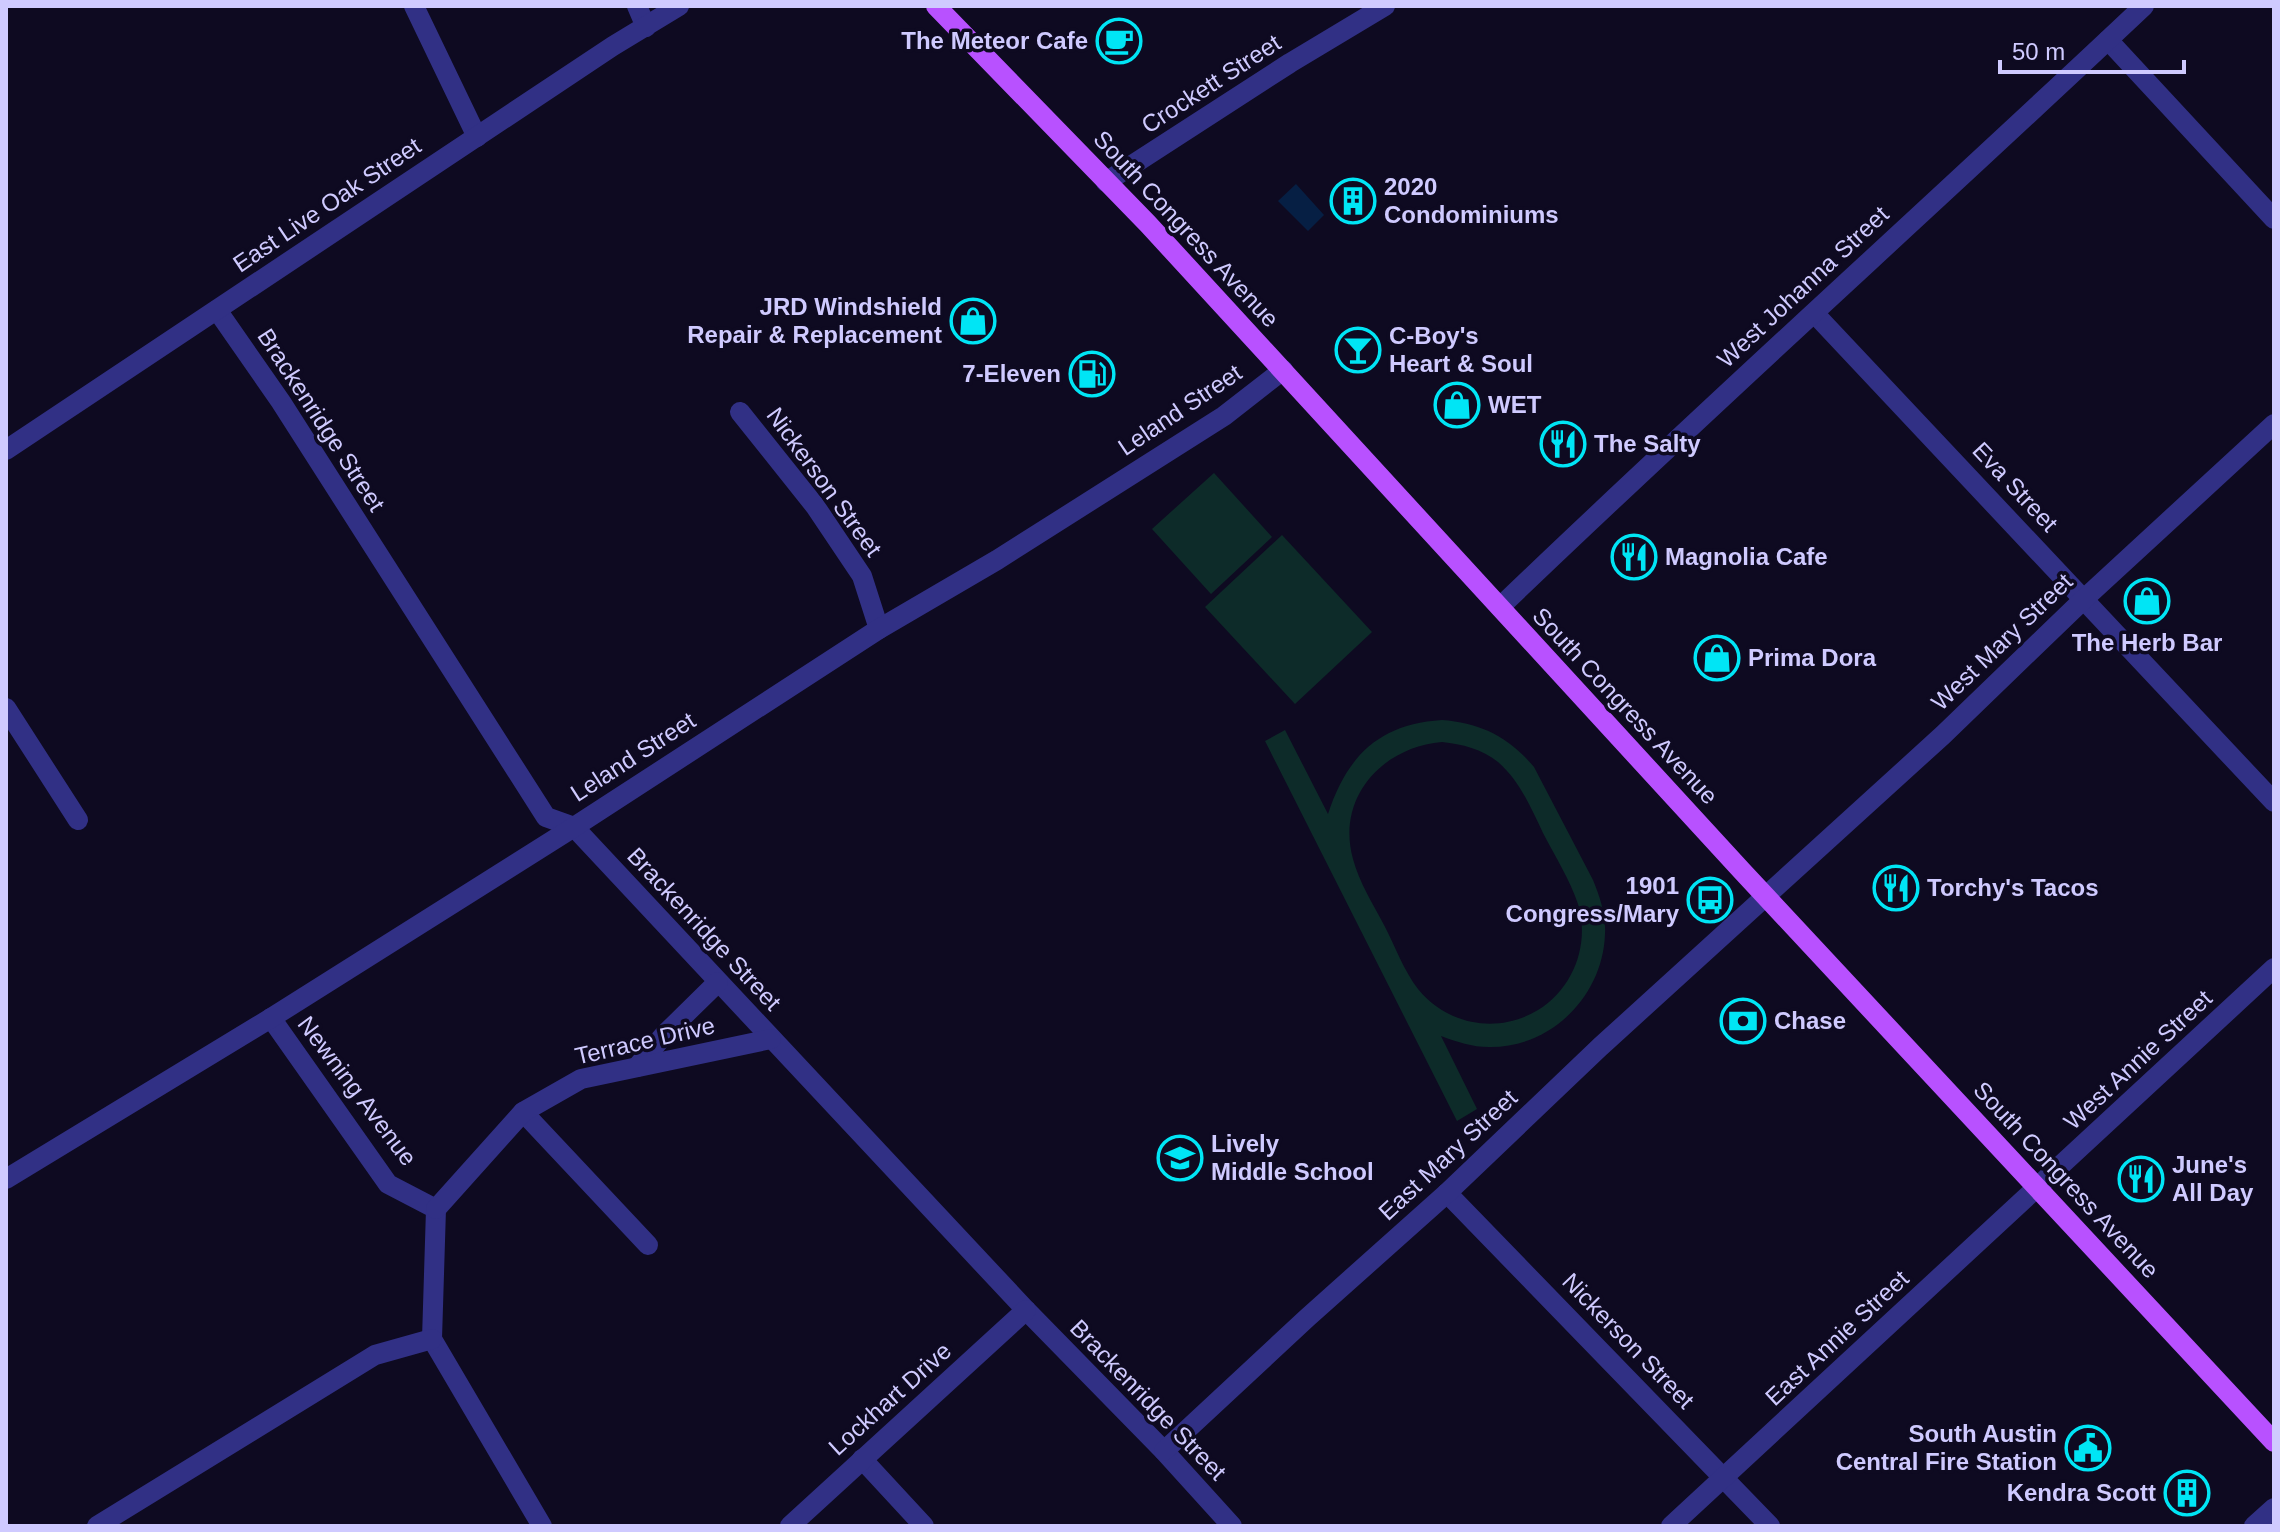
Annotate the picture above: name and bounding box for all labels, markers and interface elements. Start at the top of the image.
cafe icon: The Meteor Cafe [1095,17,1143,65]
scale bar [2000,24,2184,74]
place label: The Meteor Cafe [901,27,1088,54]
street label: Crockett Street [1136,28,1285,138]
text: 50 m [2012,38,2065,65]
street label: South Congress Avenue [1088,125,1284,332]
street label: East Live Oak Street [228,132,426,277]
place label: 2020 Condominiums [1384,173,1559,228]
building icon: 2020 Condominiums [1329,177,1377,225]
street label: West Johanna Street [1712,200,1894,373]
place label: JRD Windshield Repair & Replacement [687,293,942,348]
shop icon: JRD Windshield Repair & Replacement [949,297,997,345]
place label: C-Boy's Heart & Soul [1389,322,1533,377]
street label: Brackenridge Street [252,323,391,516]
bar icon: C-Boy's Heart & Soul [1334,326,1382,374]
fuel station icon: 7-Eleven [1068,350,1116,398]
street label: Leland Street [1113,358,1247,461]
place label: 7-Eleven [962,360,1061,387]
shop icon: WET [1433,381,1481,429]
place label: WET [1488,391,1542,418]
street label: Nickerson Street [761,402,888,562]
restaurant icon: The Salty [1539,420,1587,468]
place label: The Salty [1594,430,1701,457]
street label: Eva Street [1967,436,2064,537]
restaurant icon: Magnolia Cafe [1610,533,1658,581]
place label: Magnolia Cafe [1665,543,1828,570]
street label: West Mary Street [1926,567,2078,716]
shop icon: The Herb Bar [2123,577,2171,625]
street label: South Congress Avenue [1527,602,1723,809]
place label: The Herb Bar [2072,629,2222,656]
shop icon: Prima Dora [1693,634,1741,682]
place label: Prima Dora [1748,644,1877,671]
street label: Leland Street [566,706,700,807]
street label: Brackenridge Street [622,842,787,1016]
restaurant icon: Torchy's Tacos [1872,864,1920,912]
place label: 1901 Congress/Mary [1506,872,1680,927]
place label: Torchy's Tacos [1927,874,2099,901]
bus stop icon: 1901 Congress/Mary [1686,876,1734,924]
street label: West Annie Street [2058,984,2217,1135]
bank icon: Chase [1719,997,1767,1045]
place label: Chase [1774,1007,1846,1034]
street label: Newning Avenue [293,1011,422,1171]
street label: Terrace Drive [572,1011,717,1070]
street label: South Congress Avenue [1968,1076,2164,1283]
street label: East Mary Street [1373,1084,1522,1225]
place label: Lively Middle School [1211,1130,1374,1185]
school or university icon: Lively Middle School [1156,1134,1204,1182]
place label: June's All Day [2172,1151,2254,1206]
restaurant icon: June's All Day [2117,1155,2165,1203]
street label: East Annie Street [1760,1264,1914,1411]
street label: Nickerson Street [1557,1267,1700,1414]
street label: Brackenridge Street [1065,1314,1232,1486]
street label: Lockhart Drive [823,1337,956,1460]
place label: South Austin Central Fire Station [1836,1420,2057,1475]
public building icon: South Austin Central Fire Station [2064,1424,2112,1472]
building icon: Kendra Scott [2163,1469,2211,1517]
place label: Kendra Scott [2007,1479,2156,1506]

